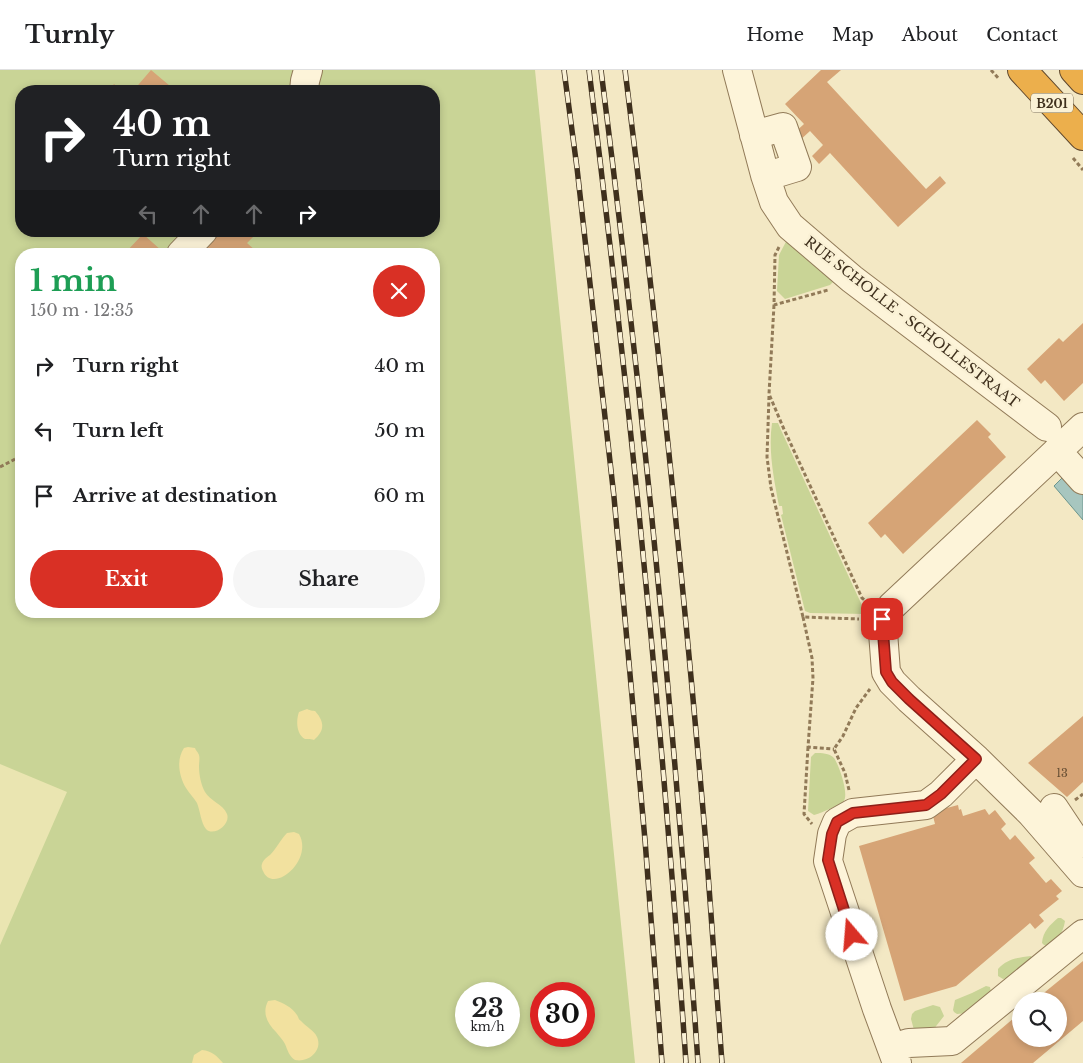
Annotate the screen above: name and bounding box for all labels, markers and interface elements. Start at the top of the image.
text: Turnly [25,20,114,49]
text: Home [746,24,804,46]
text: Map [832,24,874,46]
text: About [902,24,958,46]
text: Contact [986,24,1058,46]
road number: B201 [1031,93,1073,112]
text: 40 m [113,102,211,145]
icon: right [30,105,95,170]
text: Turn right [113,145,231,172]
icon: left [134,200,162,228]
icon: ahead [187,200,215,228]
icon: ahead [240,200,268,228]
icon: right [293,200,321,228]
street label: RUE SCHOLLE - SCHOLLESTRAAT [801,232,1023,412]
text: 1 min [30,262,117,299]
button: close [373,265,425,317]
text: 150 m · 12:35 [30,300,134,320]
icon: right [30,352,58,380]
text: Turn right [73,354,179,377]
text: 40 m [374,354,425,377]
icon: left [30,417,58,445]
text: Turn left [73,419,164,442]
text: 50 m [375,419,425,442]
icon: arrive [30,482,58,510]
text: Arrive at destination [73,484,277,507]
text: 60 m [373,484,425,507]
button: Exit [30,550,223,608]
button: Share [233,550,425,608]
pin [861,598,903,640]
icon: arrive [868,605,896,633]
house number: 13 [1056,766,1068,780]
position arrow [825,908,877,960]
speed limit sign: 30 [530,982,595,1047]
map controls [1012,992,1067,1047]
button: search [1012,992,1067,1047]
text: 23 [471,993,504,1024]
text: km/h [470,1019,505,1034]

